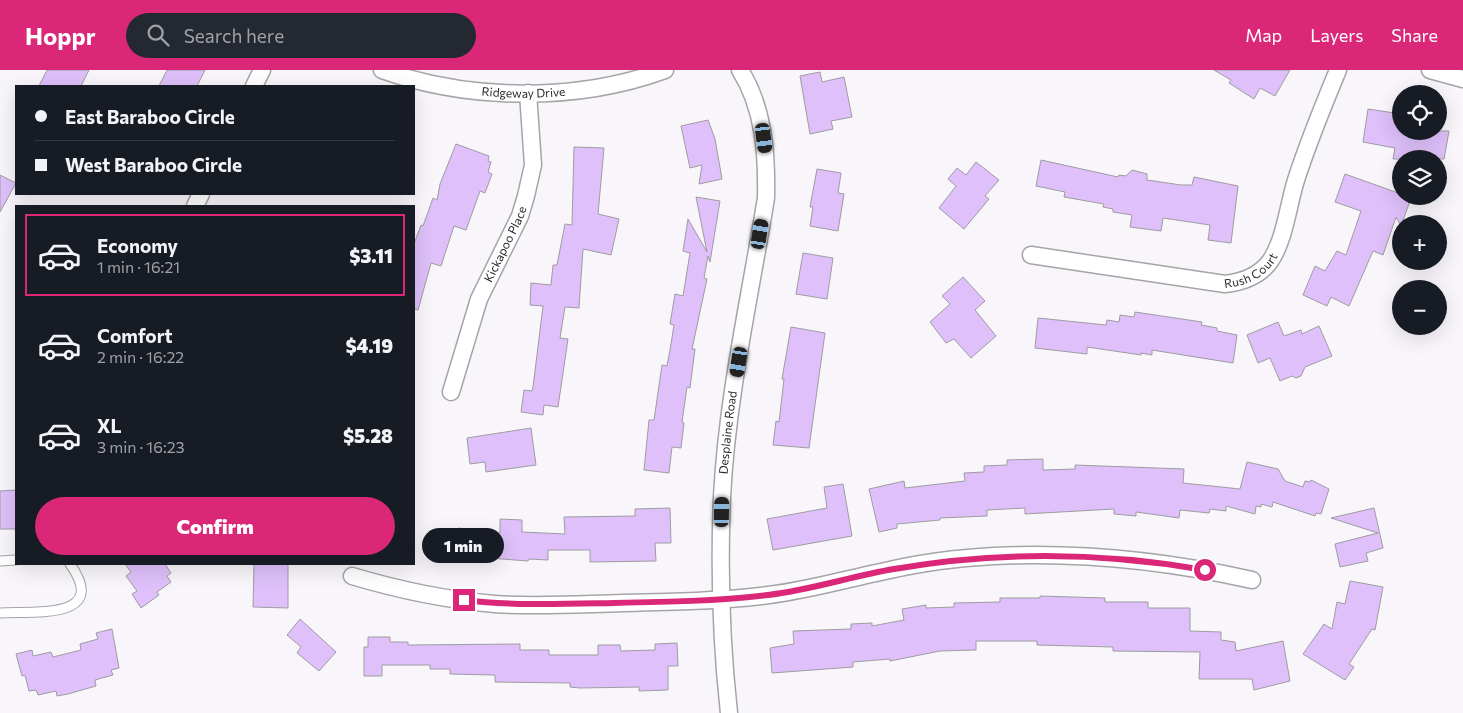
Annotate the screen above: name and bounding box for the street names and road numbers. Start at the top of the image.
street label: Ridgeway Drive [481,84,566,100]
street label: Kickapoo Place [480,204,529,284]
street label: Rush Court [1223,250,1280,290]
street label: Desplaine Road [715,390,739,475]

